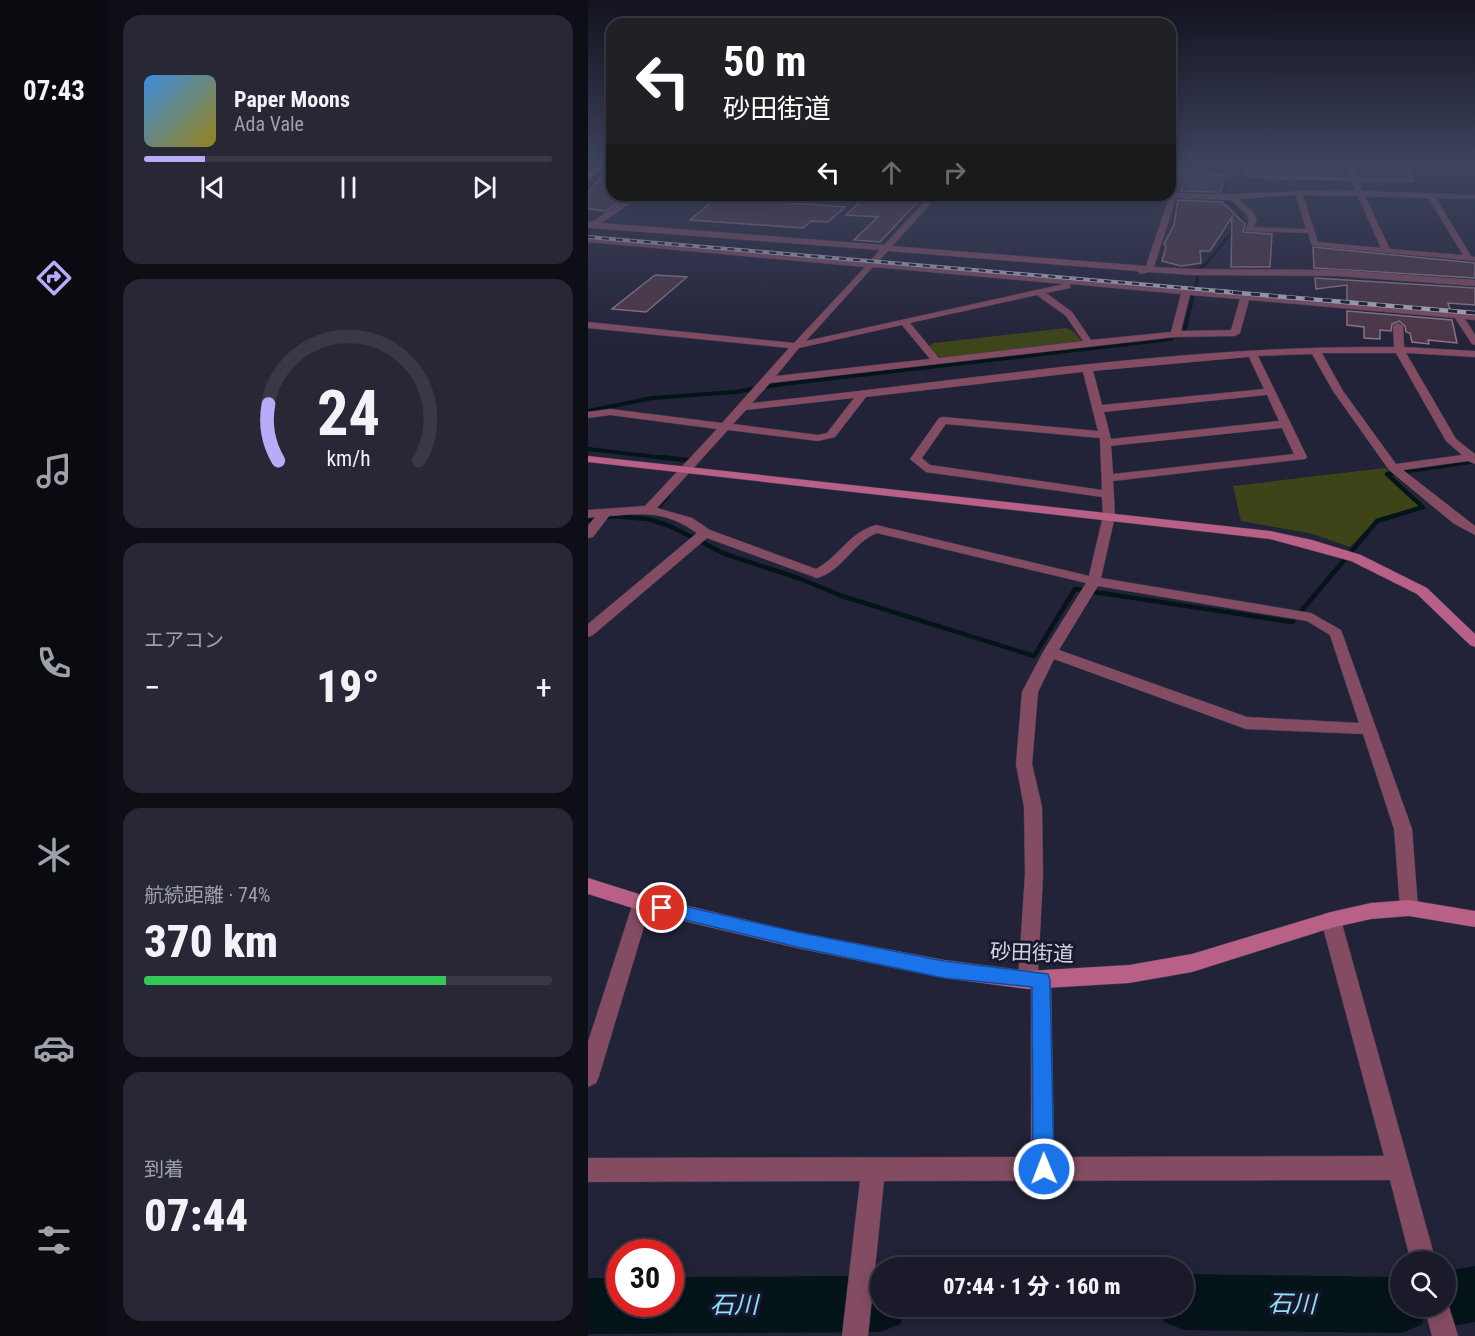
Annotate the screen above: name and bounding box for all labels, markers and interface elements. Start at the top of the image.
text: 50 m [723,37,806,86]
icon: left [624,42,702,120]
text: 07:43 [23,75,85,107]
text: Paper Moons [234,87,350,112]
text: 砂田街道 [723,93,831,125]
text: Ada Vale [234,112,304,136]
icon: left [812,156,845,189]
icon: ahead [875,156,908,189]
icon: right [938,156,971,189]
icon: previous [196,171,229,204]
icon: pause [332,171,365,204]
icon: next [468,171,501,204]
icon: directions [33,257,75,299]
text: 24 [316,377,380,450]
text: km/h [326,446,370,471]
icon: music [33,450,75,492]
text: エアコン [144,628,224,652]
icon: phone [33,642,75,684]
text: 19° [316,660,380,713]
text: − [144,668,161,707]
text: + [536,668,552,707]
icon: climate [33,834,75,876]
pin [636,882,687,933]
text: 航続距離 · 74% [144,883,270,907]
icon: arrive [645,891,678,924]
text: 370 km [144,915,278,968]
street label: 砂田街道 [990,940,1074,966]
icon: car [33,1027,75,1069]
position arrow [1012,1137,1076,1201]
text: 到着 [144,1157,184,1181]
text: 07:44 [144,1189,248,1242]
icon: filters [33,1219,75,1261]
speed limit sign: 30 [606,1239,684,1317]
map controls [1390,1251,1456,1317]
button: search [1390,1251,1456,1317]
text: 07:44 · 1 分 · 160 m [943,1274,1121,1299]
water label: 石川 [1268,1290,1319,1318]
water label: 石川 [710,1291,761,1319]

